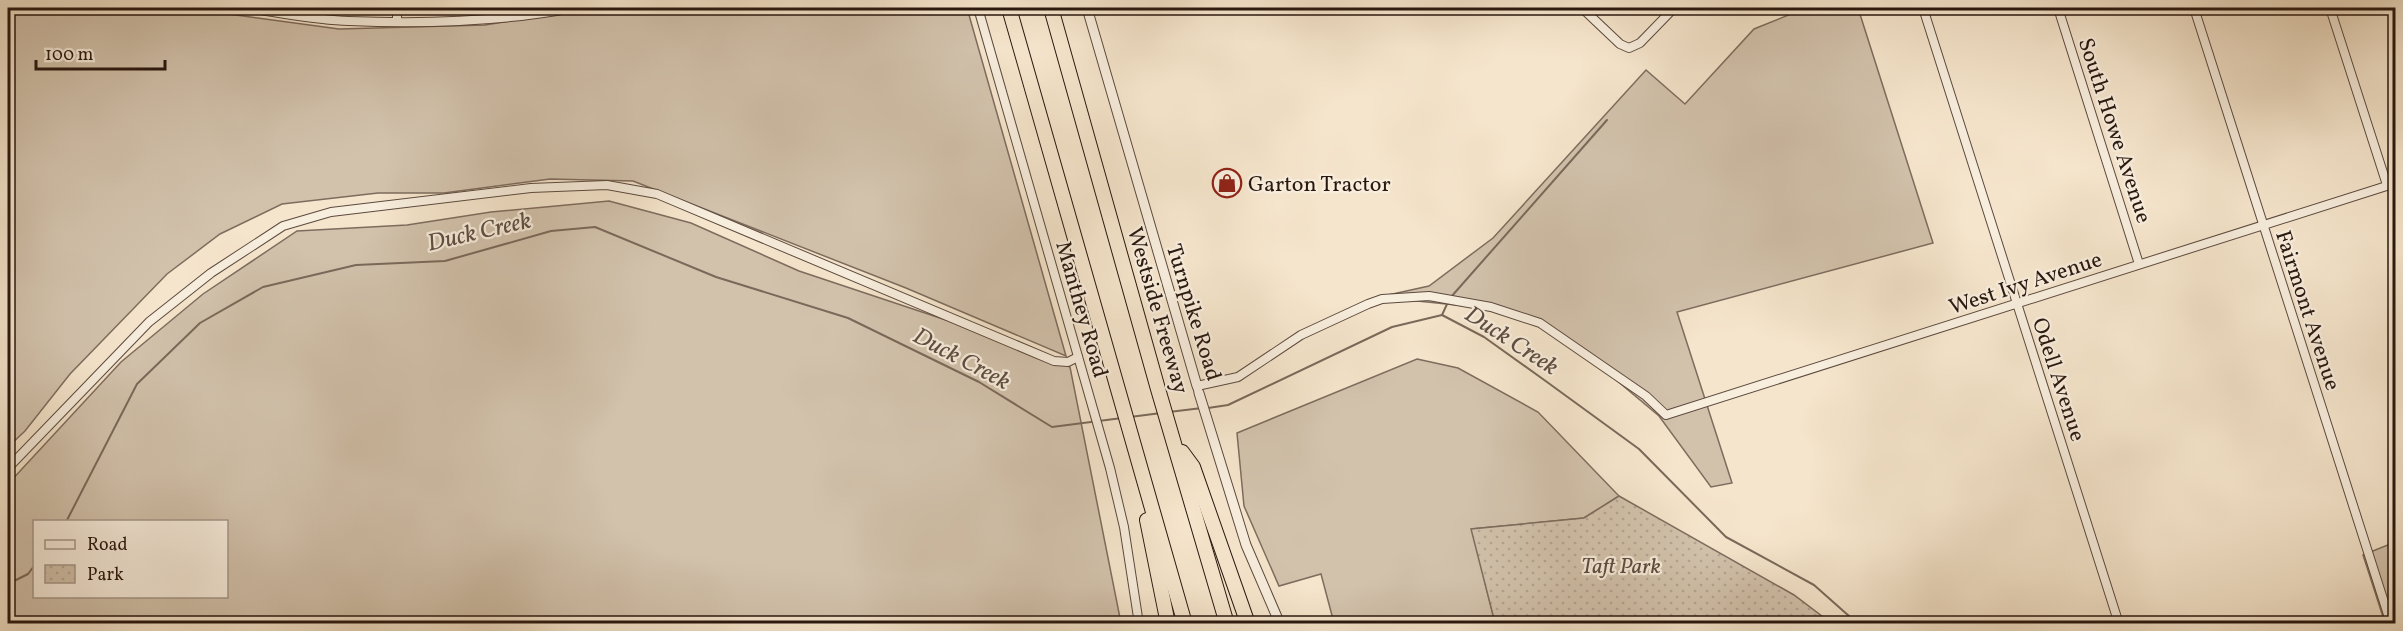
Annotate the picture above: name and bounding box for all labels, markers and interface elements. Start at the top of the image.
scale bar [36,33,165,71]
street label: South Howe Avenue [2069,34,2158,227]
text: 100 m [45,43,94,68]
shop icon: Garton Tractor [1211,167,1243,199]
place label: Garton Tractor [1248,170,1391,201]
water label: Duck Creek [424,204,535,261]
street label: Westside Freeway [1118,224,1195,398]
street label: Fairmont Avenue [2266,227,2347,395]
street label: Manthey Road [1046,238,1115,382]
street label: Turnpike Road [1157,240,1228,385]
street label: West Ivy Avenue [1945,245,2106,324]
water label: Duck Creek [1457,299,1565,385]
street label: Odell Avenue [2023,314,2092,446]
water label: Duck Creek [906,320,1016,400]
legend [33,520,228,598]
text: Road [87,533,128,558]
park label: Taft Park [1581,552,1661,583]
text: Park [87,563,124,588]

